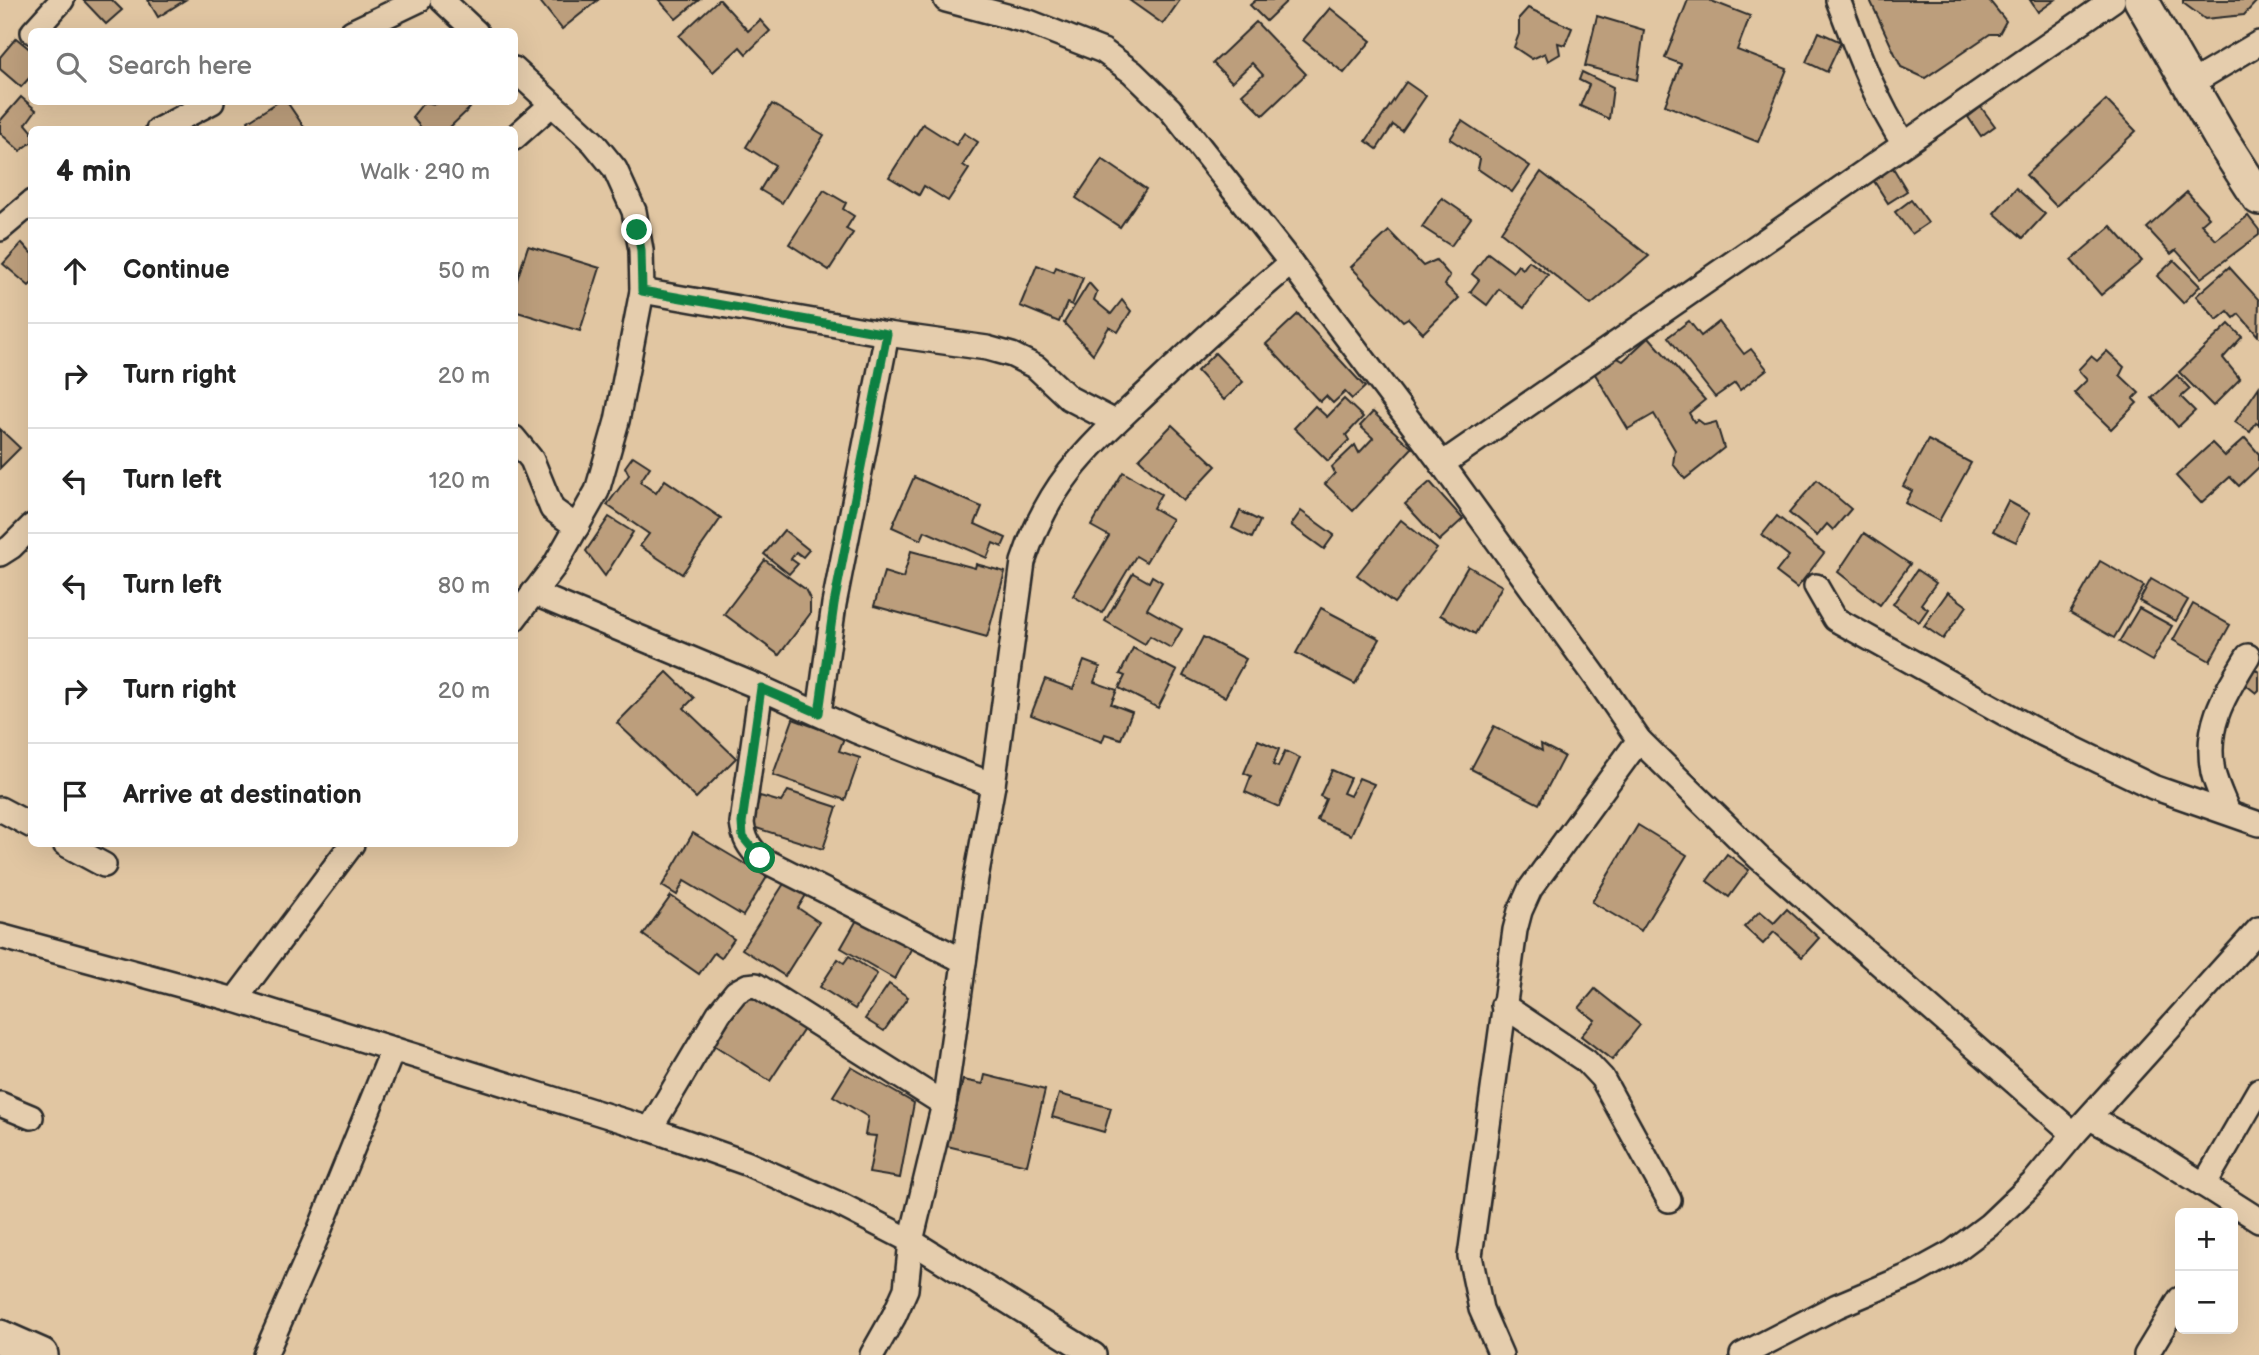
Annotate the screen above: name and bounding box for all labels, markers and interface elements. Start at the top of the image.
search box [28,28,518,105]
icon: search [52,48,90,86]
text: Search here [108,51,252,82]
text: 4 min [56,154,131,190]
text: Walk · 290 m [360,158,490,186]
route end [621,214,652,245]
icon: ahead [56,252,94,290]
text: Continue [123,255,230,286]
text: 50 m [438,257,490,285]
icon: right [56,357,94,395]
text: Turn right [123,360,236,391]
text: 20 m [438,362,490,390]
icon: left [56,462,94,500]
text: Turn left [123,465,222,496]
text: 120 m [429,467,490,495]
icon: left [56,567,94,605]
text: Turn left [123,570,222,601]
text: 80 m [438,572,490,600]
icon: right [56,672,94,710]
text: Turn right [123,675,236,706]
text: 20 m [438,677,490,705]
icon: arrive [56,777,94,815]
text: Arrive at destination [123,780,362,811]
route start [744,842,775,873]
map controls [2175,1208,2238,1334]
button: + [2175,1208,2238,1271]
button: − [2175,1271,2238,1334]

